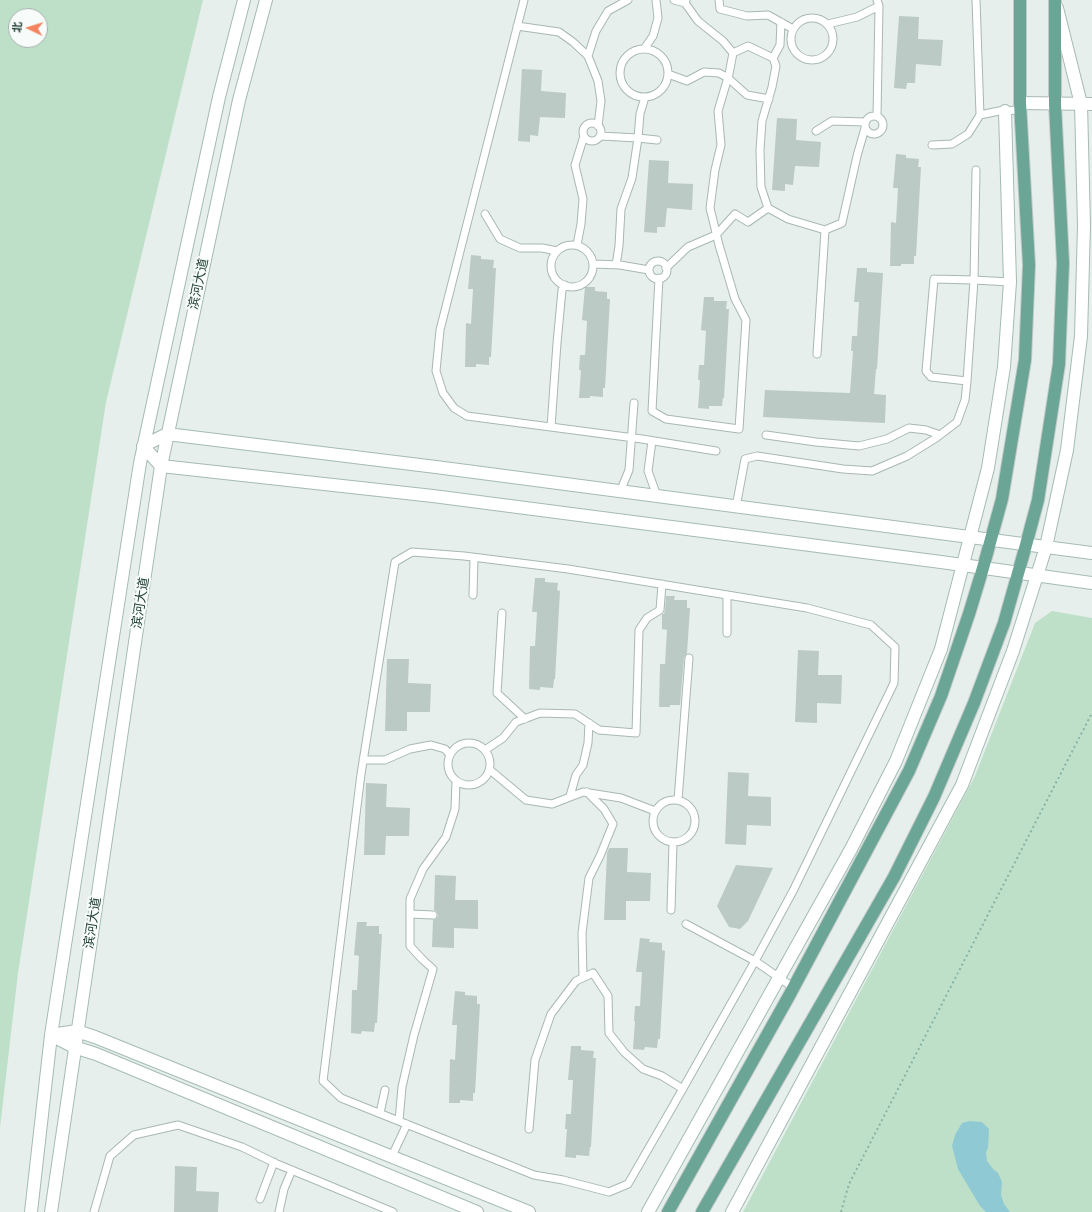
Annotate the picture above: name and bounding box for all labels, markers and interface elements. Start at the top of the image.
north arrow [8,8,48,48]
text: 北 [11,21,23,33]
street label: 滨河大道 [186,257,212,311]
street label: 滨河大道 [129,576,153,630]
street label: 滨河大道 [81,896,105,950]

